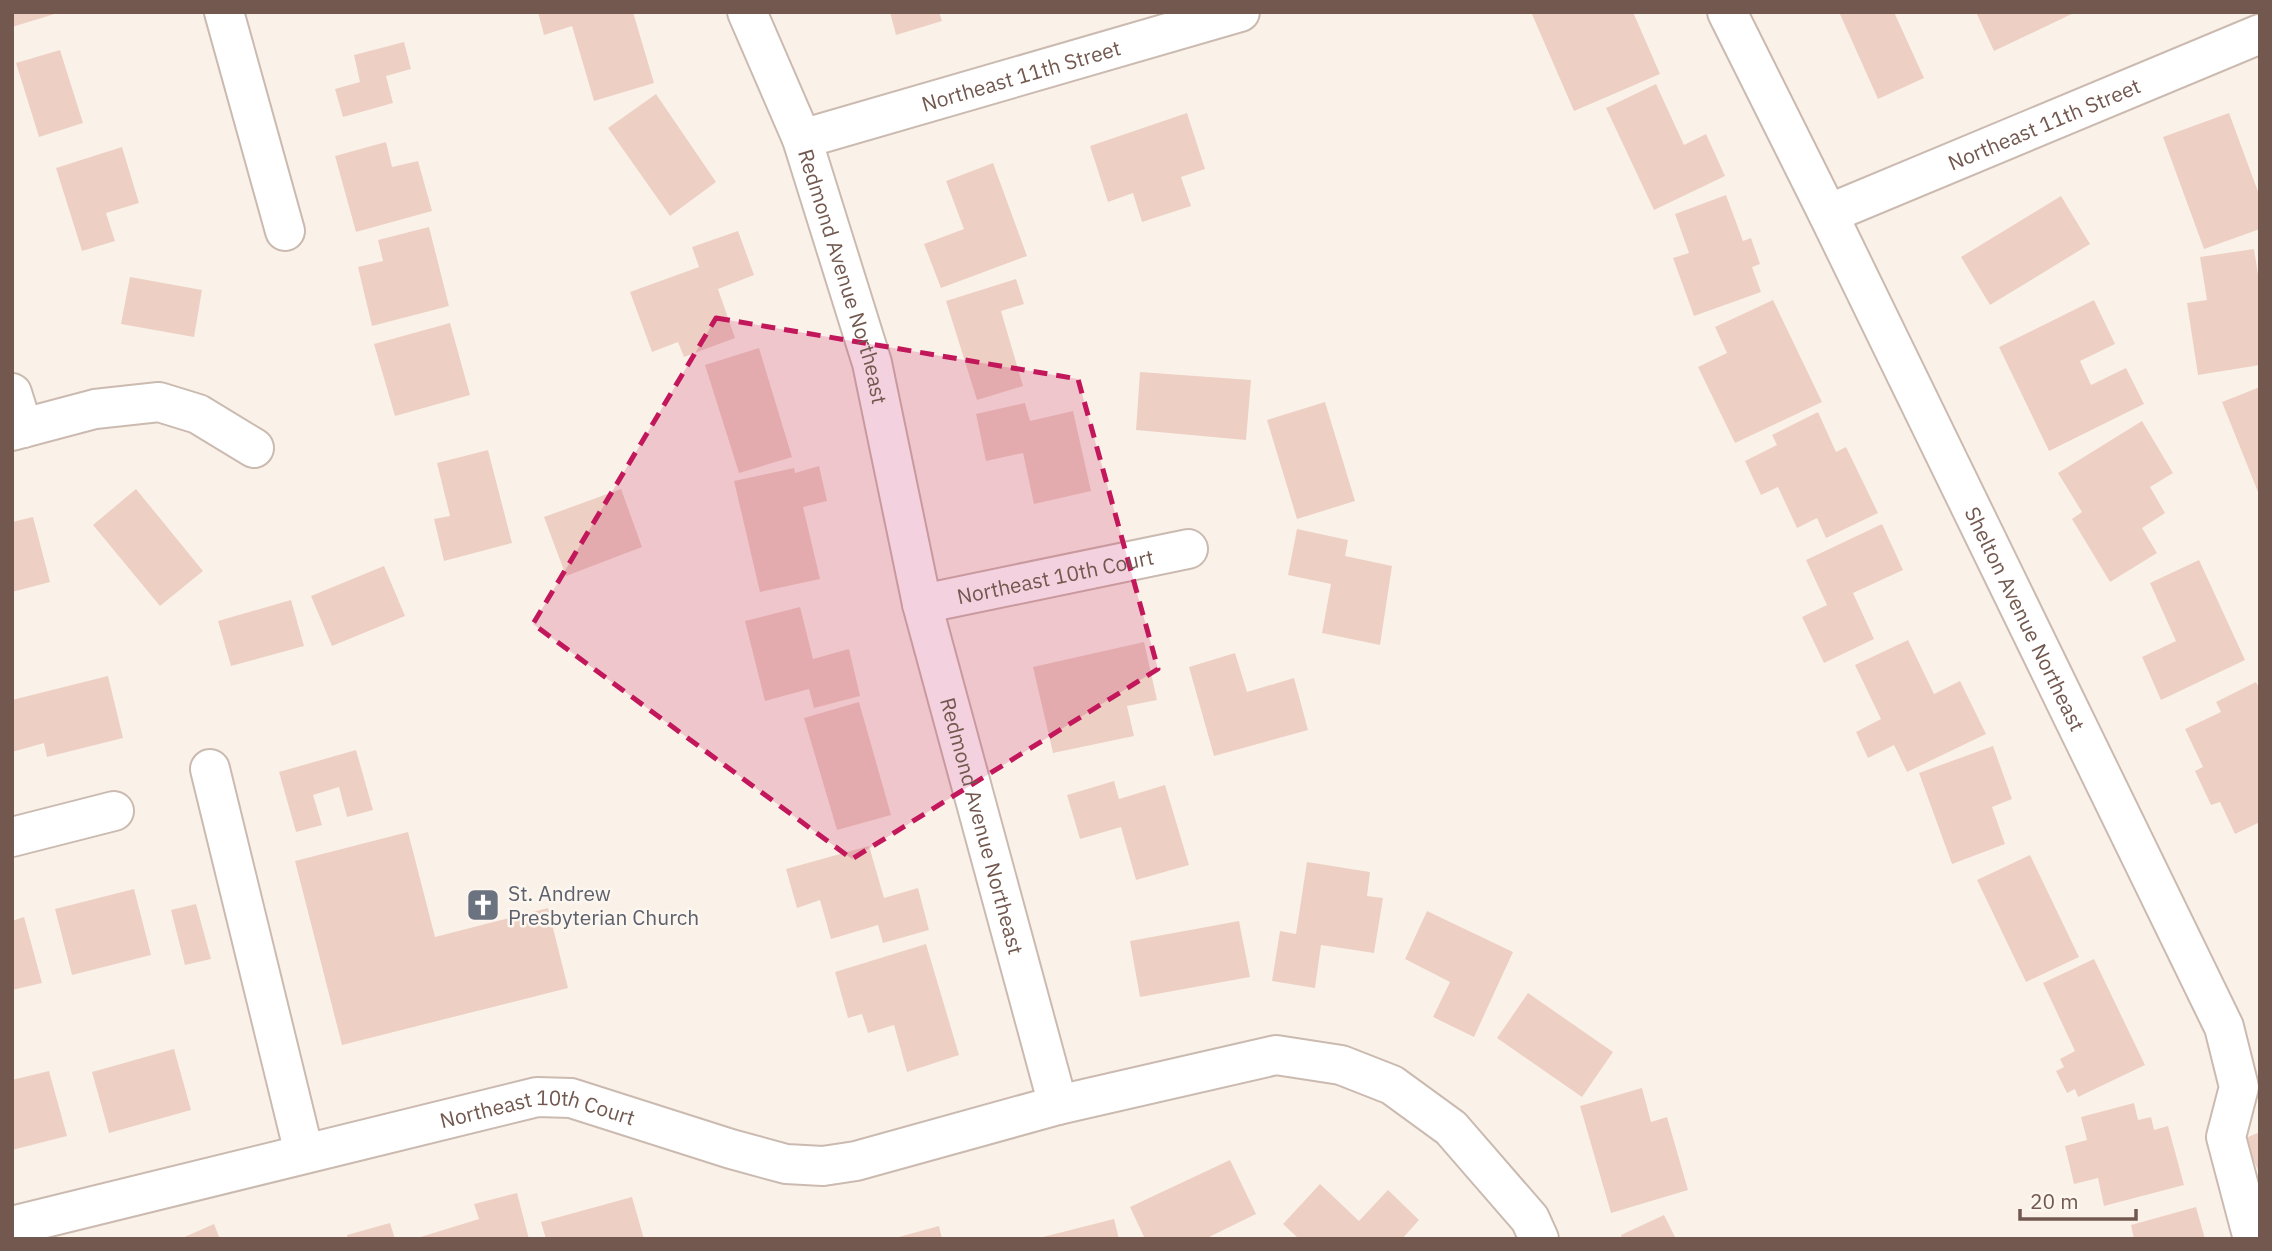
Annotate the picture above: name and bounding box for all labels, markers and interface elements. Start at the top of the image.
street label: Northeast 11th Street [918,33,1124,118]
street label: Northeast 11th Street [1944,71,2144,177]
street label: Redmond Avenue Northeast [792,145,894,406]
street label: Shelton Avenue Northeast [1959,502,2092,736]
street label: Northeast 10th Court [954,542,1156,610]
street label: Redmond Avenue Northeast [934,694,1030,957]
place label: St. Andrew Presbyterian Church [508,879,699,931]
church icon: St. Andrew Presbyterian Church [464,886,502,924]
street label: Northeast 10th Court [437,1083,639,1134]
scale bar [2020,1178,2136,1222]
text: 20 m [2030,1187,2079,1215]

